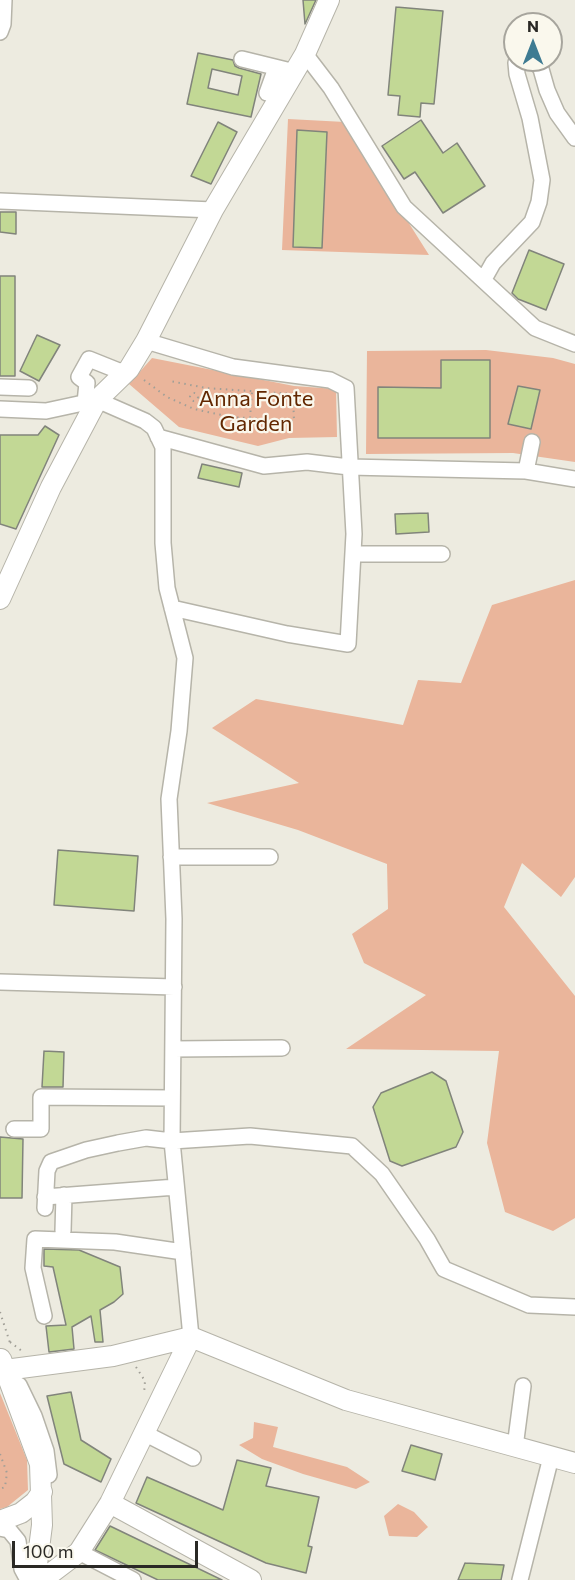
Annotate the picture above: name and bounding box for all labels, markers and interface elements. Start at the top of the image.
north arrow [503,12,563,72]
text: N [527,16,539,35]
park label: Anna Fonte Garden [199,386,313,438]
scale bar [15,1529,201,1567]
text: 100 m [23,1540,73,1562]

